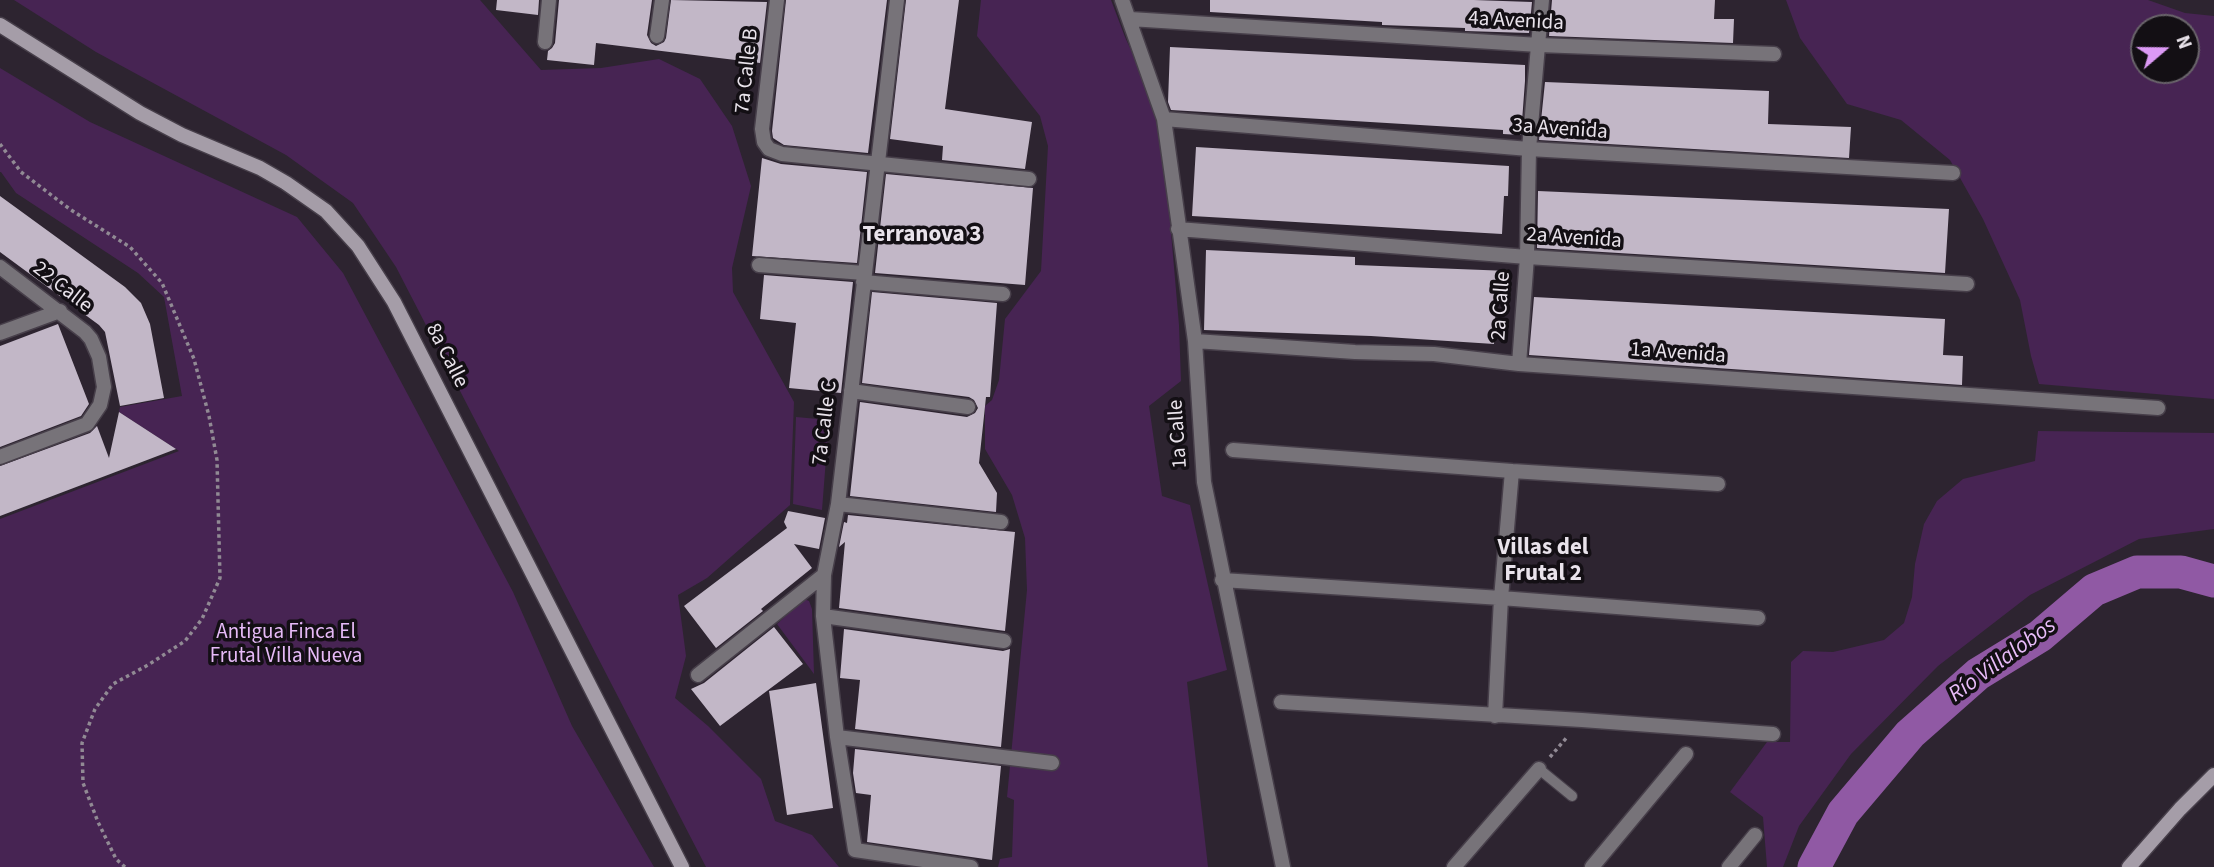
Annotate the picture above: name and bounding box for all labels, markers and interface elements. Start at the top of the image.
street label: 4a Avenida [1468,7,1564,37]
north arrow [2130,14,2200,84]
street label: 7a Calle B [731,27,765,115]
text: N [2168,32,2198,53]
street label: 3a Avenida [1511,114,1609,146]
district label: Terranova 3 [863,222,981,250]
street label: 2a Avenida [1525,223,1623,255]
street label: 22 Calle [27,257,97,319]
street label: 2a Calle [1487,271,1517,341]
street label: 8a Calle [419,320,473,392]
street label: 1a Avenida [1629,338,1727,370]
street label: 7a Calle C [808,379,844,467]
street label: 1a Calle [1164,399,1194,469]
district label: Villas del Frutal 2 [1498,535,1588,589]
water label: Río Villalobos [1944,613,2062,709]
park label: Antigua Finca El Frutal Villa Nueva [210,620,362,670]

